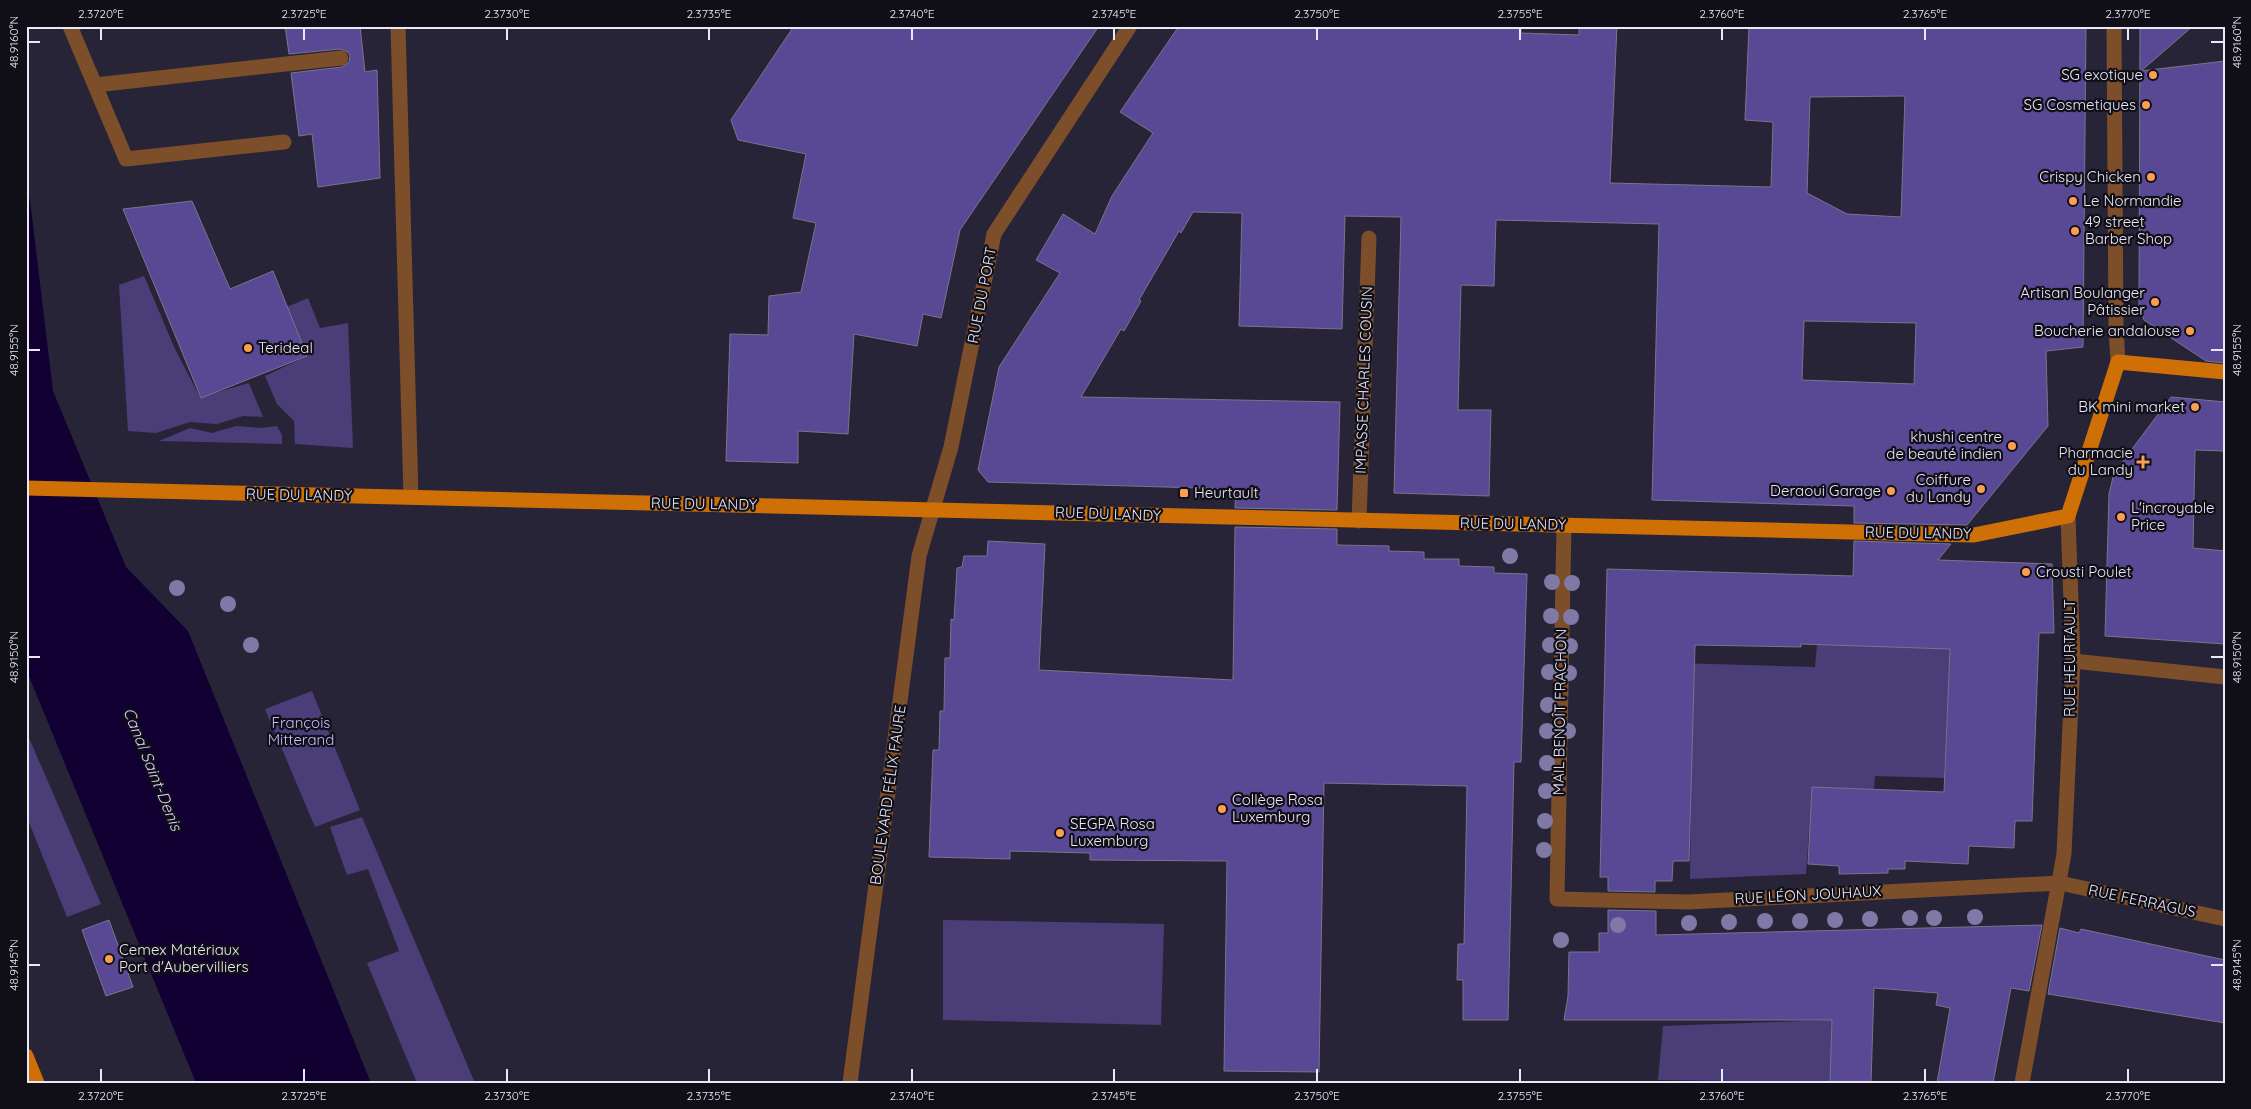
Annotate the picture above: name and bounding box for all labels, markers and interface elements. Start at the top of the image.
text: 2.3720°E [78,6,124,21]
text: 2.3725°E [281,6,327,21]
text: 2.3730°E [484,6,530,21]
text: 2.3735°E [687,6,732,21]
text: 2.3740°E [889,6,935,21]
text: 2.3745°E [1092,6,1136,21]
text: 2.3750°E [1294,6,1340,21]
text: 2.3755°E [1497,6,1543,21]
text: 2.3760°E [1699,6,1745,21]
text: 2.3765°E [1903,6,1948,21]
text: 2.3770°E [2105,6,2151,21]
text: 48.9160°N [6,16,21,68]
text: 48.9160°N [2229,16,2244,68]
place label: SG exotique [2061,65,2143,84]
marker: SG exotique [2147,69,2159,81]
place label: SG Cosmetiques [2024,95,2136,114]
marker: SG Cosmetiques [2140,99,2152,111]
place label: Crispy Chicken [2039,167,2141,186]
marker: Crispy Chicken [2145,171,2157,183]
place label: Le Normandie [2083,191,2182,210]
marker: Le Normandie [2067,195,2079,207]
place label: 49 street Barber Shop [2085,212,2172,248]
marker: 49 street Barber Shop [2069,225,2081,237]
street label: RUE DU PORT [963,245,1000,345]
place label: Artisan Boulanger Pâtissier [2020,283,2145,319]
street label: IMPASSE CHARLES COUSIN [1351,286,1376,474]
marker: Artisan Boulanger Pâtissier [2149,296,2161,308]
place label: Boucherie andalouse [2034,321,2180,340]
text: 48.9155°N [6,324,21,376]
text: 48.9155°N [2229,324,2244,376]
marker: Boucherie andalouse [2184,325,2196,337]
place label: Terideal [258,338,313,357]
marker: Terideal [242,342,254,354]
place label: BK mini market [2078,397,2185,416]
marker: BK mini market [2189,401,2201,413]
place label: khushi centre de beauté indien [1886,427,2002,463]
marker: khushi centre de beauté indien [2006,440,2018,452]
place label: Pharmacie du Landy [2058,443,2133,479]
marker: Pharmacie du Landy [2137,456,2149,468]
place label: Coiffure du Landy [1906,470,1971,506]
place label: Deraoui Garage [1770,481,1881,500]
place label: Heurtault [1194,483,1259,502]
marker: Coiffure du Landy [1975,483,1987,495]
street label: RUE DU LANDY [246,484,353,505]
marker: Deraoui Garage [1885,485,1897,497]
marker: Heurtault [1178,487,1190,499]
street label: RUE DU LANDY [651,493,758,514]
place label: L'incroyable Price [2131,498,2215,534]
street label: RUE DU LANDY [1055,502,1162,525]
marker: L'incroyable Price [2115,511,2127,523]
street label: RUE DU LANDY [1460,513,1567,534]
street label: RUE DU LANDY [1865,522,1972,543]
place label: Crousti Poulet [2036,562,2132,581]
marker: Crousti Poulet [2020,566,2032,578]
street label: RUE HEURTAULT [2060,599,2079,717]
street label: MAIL BENOÎT FRACHON [1549,628,1570,796]
text: 48.9150°N [6,631,21,683]
text: 48.9150°N [2229,631,2244,683]
street label: BOULEVARD FÉLIX FAURE [865,704,910,886]
water label: Canal Saint-Denis [119,705,187,835]
park label: François Mitterand [268,713,334,749]
place label: Collège Rosa Luxemburg [1232,790,1323,826]
marker: Collège Rosa Luxemburg [1216,803,1228,815]
place label: SEGPA Rosa Luxemburg [1070,814,1155,850]
marker: SEGPA Rosa Luxemburg [1054,827,1066,839]
street label: RUE FERRAGUS [2087,880,2198,921]
street label: RUE LÉON JOUHAUX [1734,881,1882,908]
text: 48.9145°N [6,939,21,991]
text: 48.9145°N [2229,939,2244,991]
place label: Cemex Matériaux Port d'Aubervilliers [119,940,249,976]
marker: Cemex Matériaux Port d'Aubervilliers [103,953,115,965]
text: 2.3720°E [78,1088,124,1103]
text: 2.3725°E [281,1088,327,1103]
text: 2.3730°E [484,1088,530,1103]
text: 2.3735°E [687,1088,732,1103]
text: 2.3740°E [889,1088,935,1103]
text: 2.3745°E [1092,1088,1136,1103]
text: 2.3750°E [1294,1088,1340,1103]
text: 2.3755°E [1497,1088,1543,1103]
text: 2.3760°E [1699,1088,1745,1103]
text: 2.3765°E [1903,1088,1948,1103]
text: 2.3770°E [2105,1088,2151,1103]

